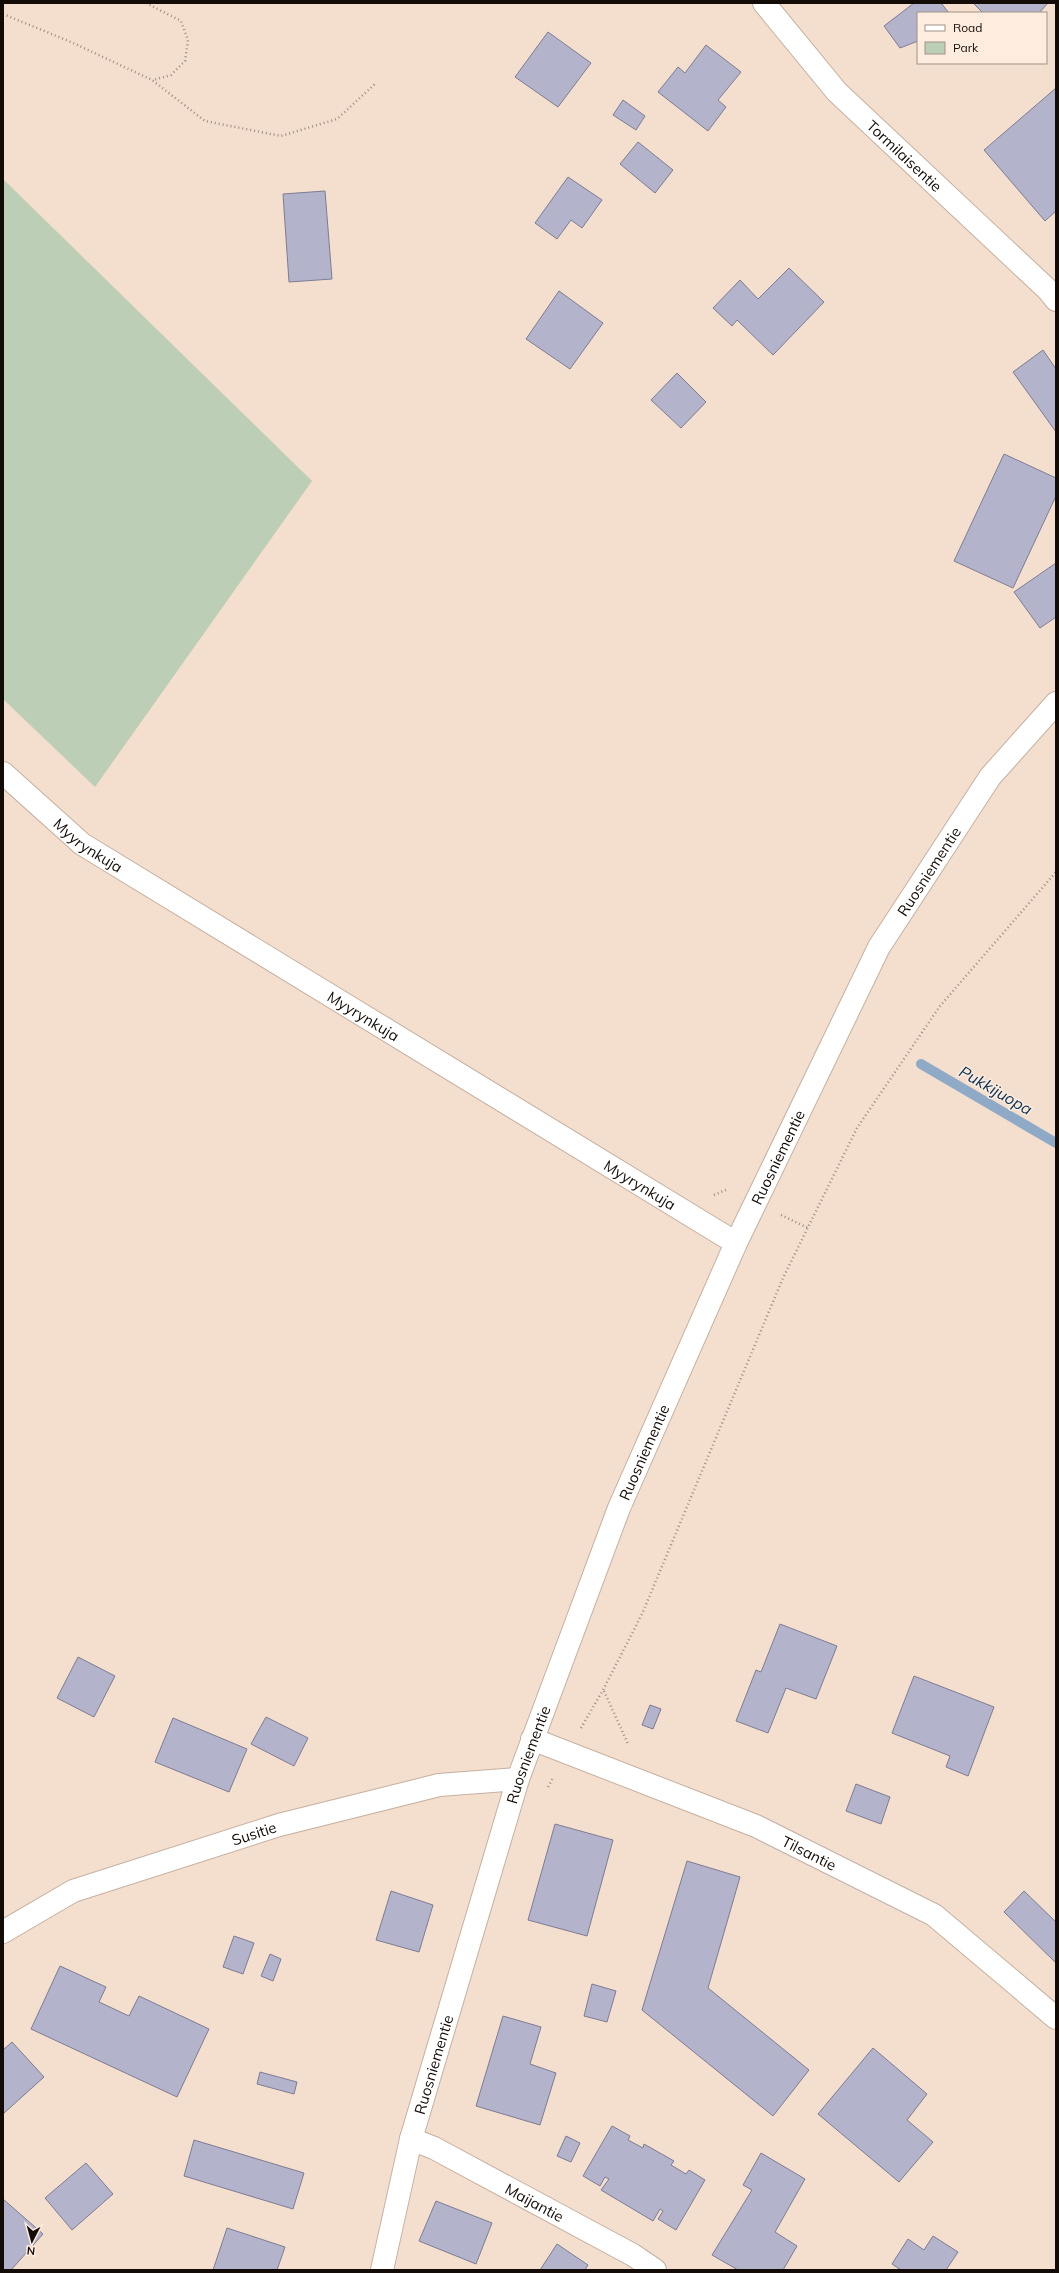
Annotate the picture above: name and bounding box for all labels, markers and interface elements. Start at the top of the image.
legend [917,12,1047,64]
text: Road [953,20,982,35]
text: Park [953,40,979,55]
street label: Tormilaisentie [863,116,946,195]
street label: Myyrynkuja [50,814,126,876]
street label: Ruosniementie [893,823,965,919]
street label: Myyrynkuja [324,987,403,1045]
water label: Pukkijuopa [956,1061,1037,1119]
street label: Ruosniementie [747,1107,808,1208]
street label: Myyrynkuja [601,1155,679,1214]
street label: Ruosniementie [614,1401,673,1503]
street label: Ruosniementie [502,1703,554,1806]
street label: Susitie [229,1817,279,1849]
street label: Tilsantie [779,1831,840,1874]
street label: Ruosniementie [409,2012,457,2116]
street label: Maijantie [502,2179,567,2226]
north arrow [12,2221,52,2261]
text: N [26,2244,36,2258]

